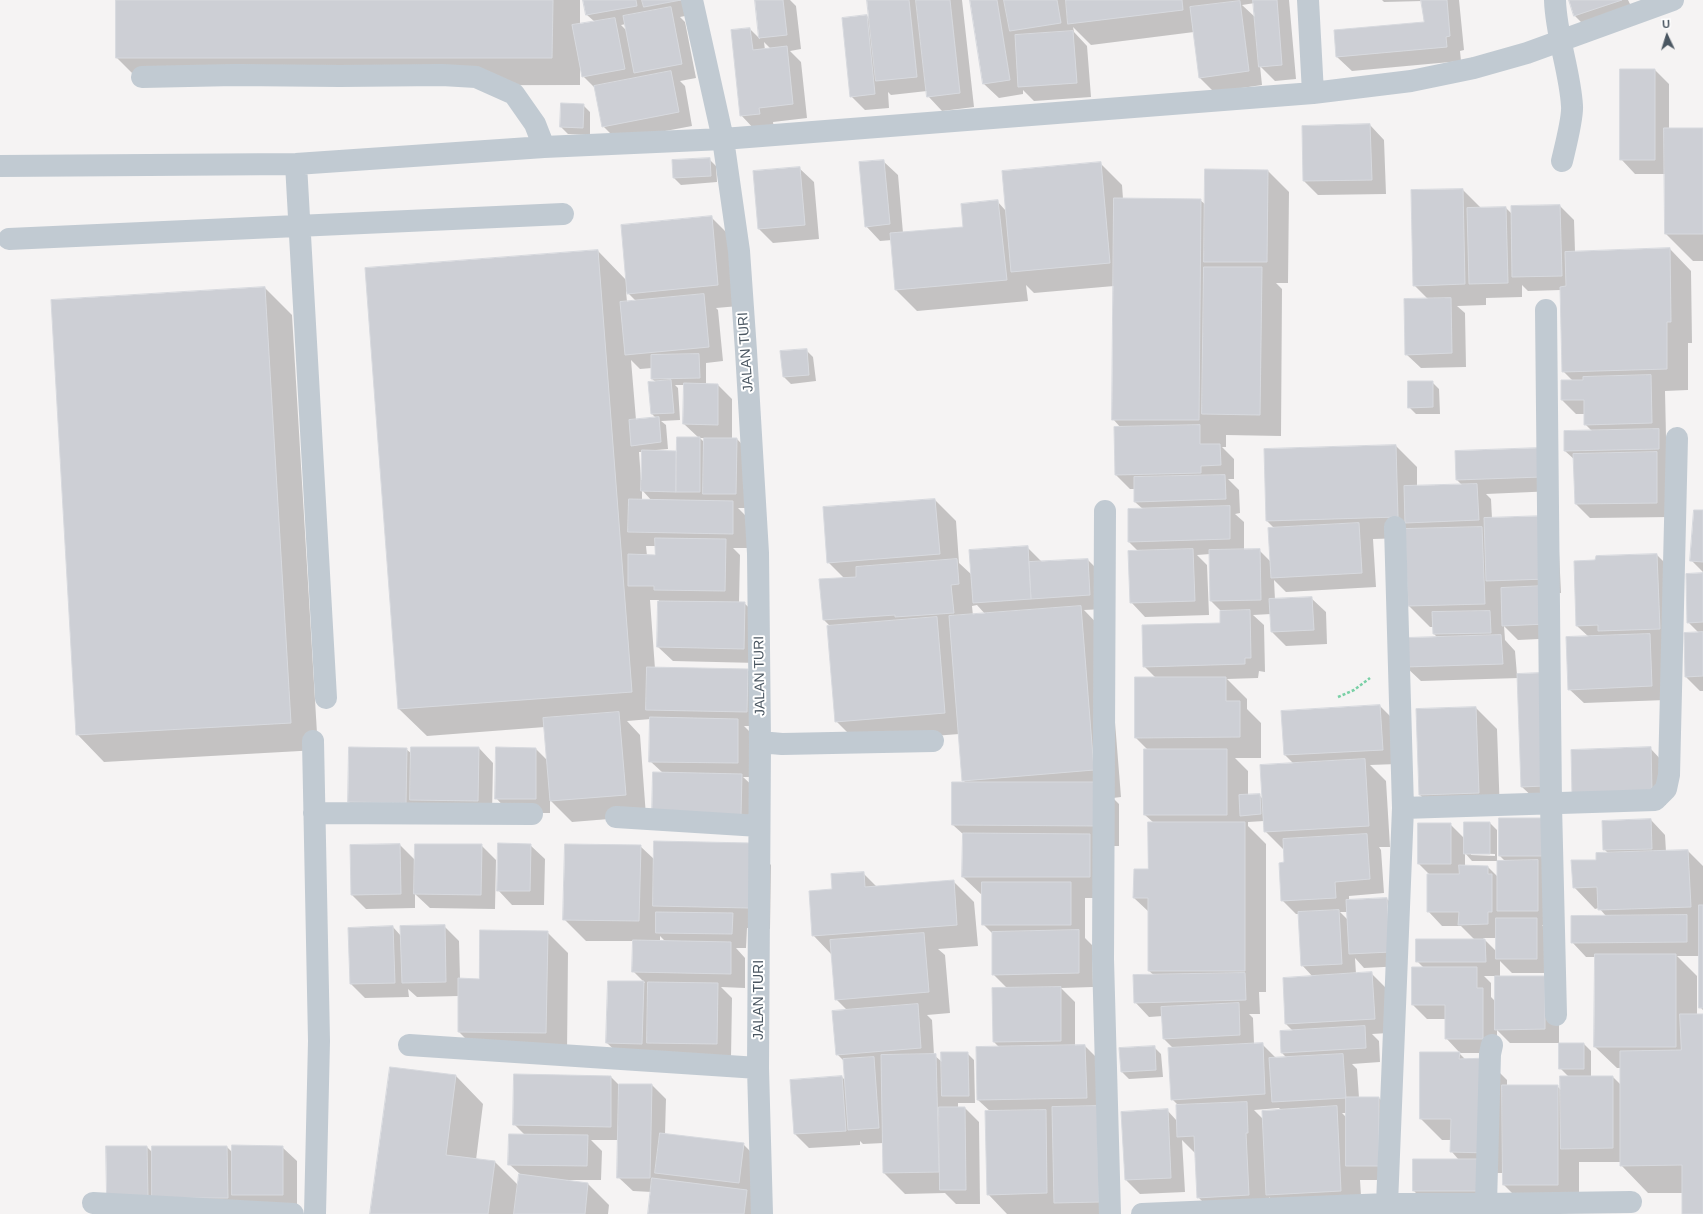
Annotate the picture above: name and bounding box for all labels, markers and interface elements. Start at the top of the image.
north arrow [1647,16,1687,56]
text: U [1662,18,1671,30]
street label: JALAN TURI [735,311,757,393]
street label: JALAN TURI [751,636,769,716]
street label: JALAN TURI [751,960,767,1040]

